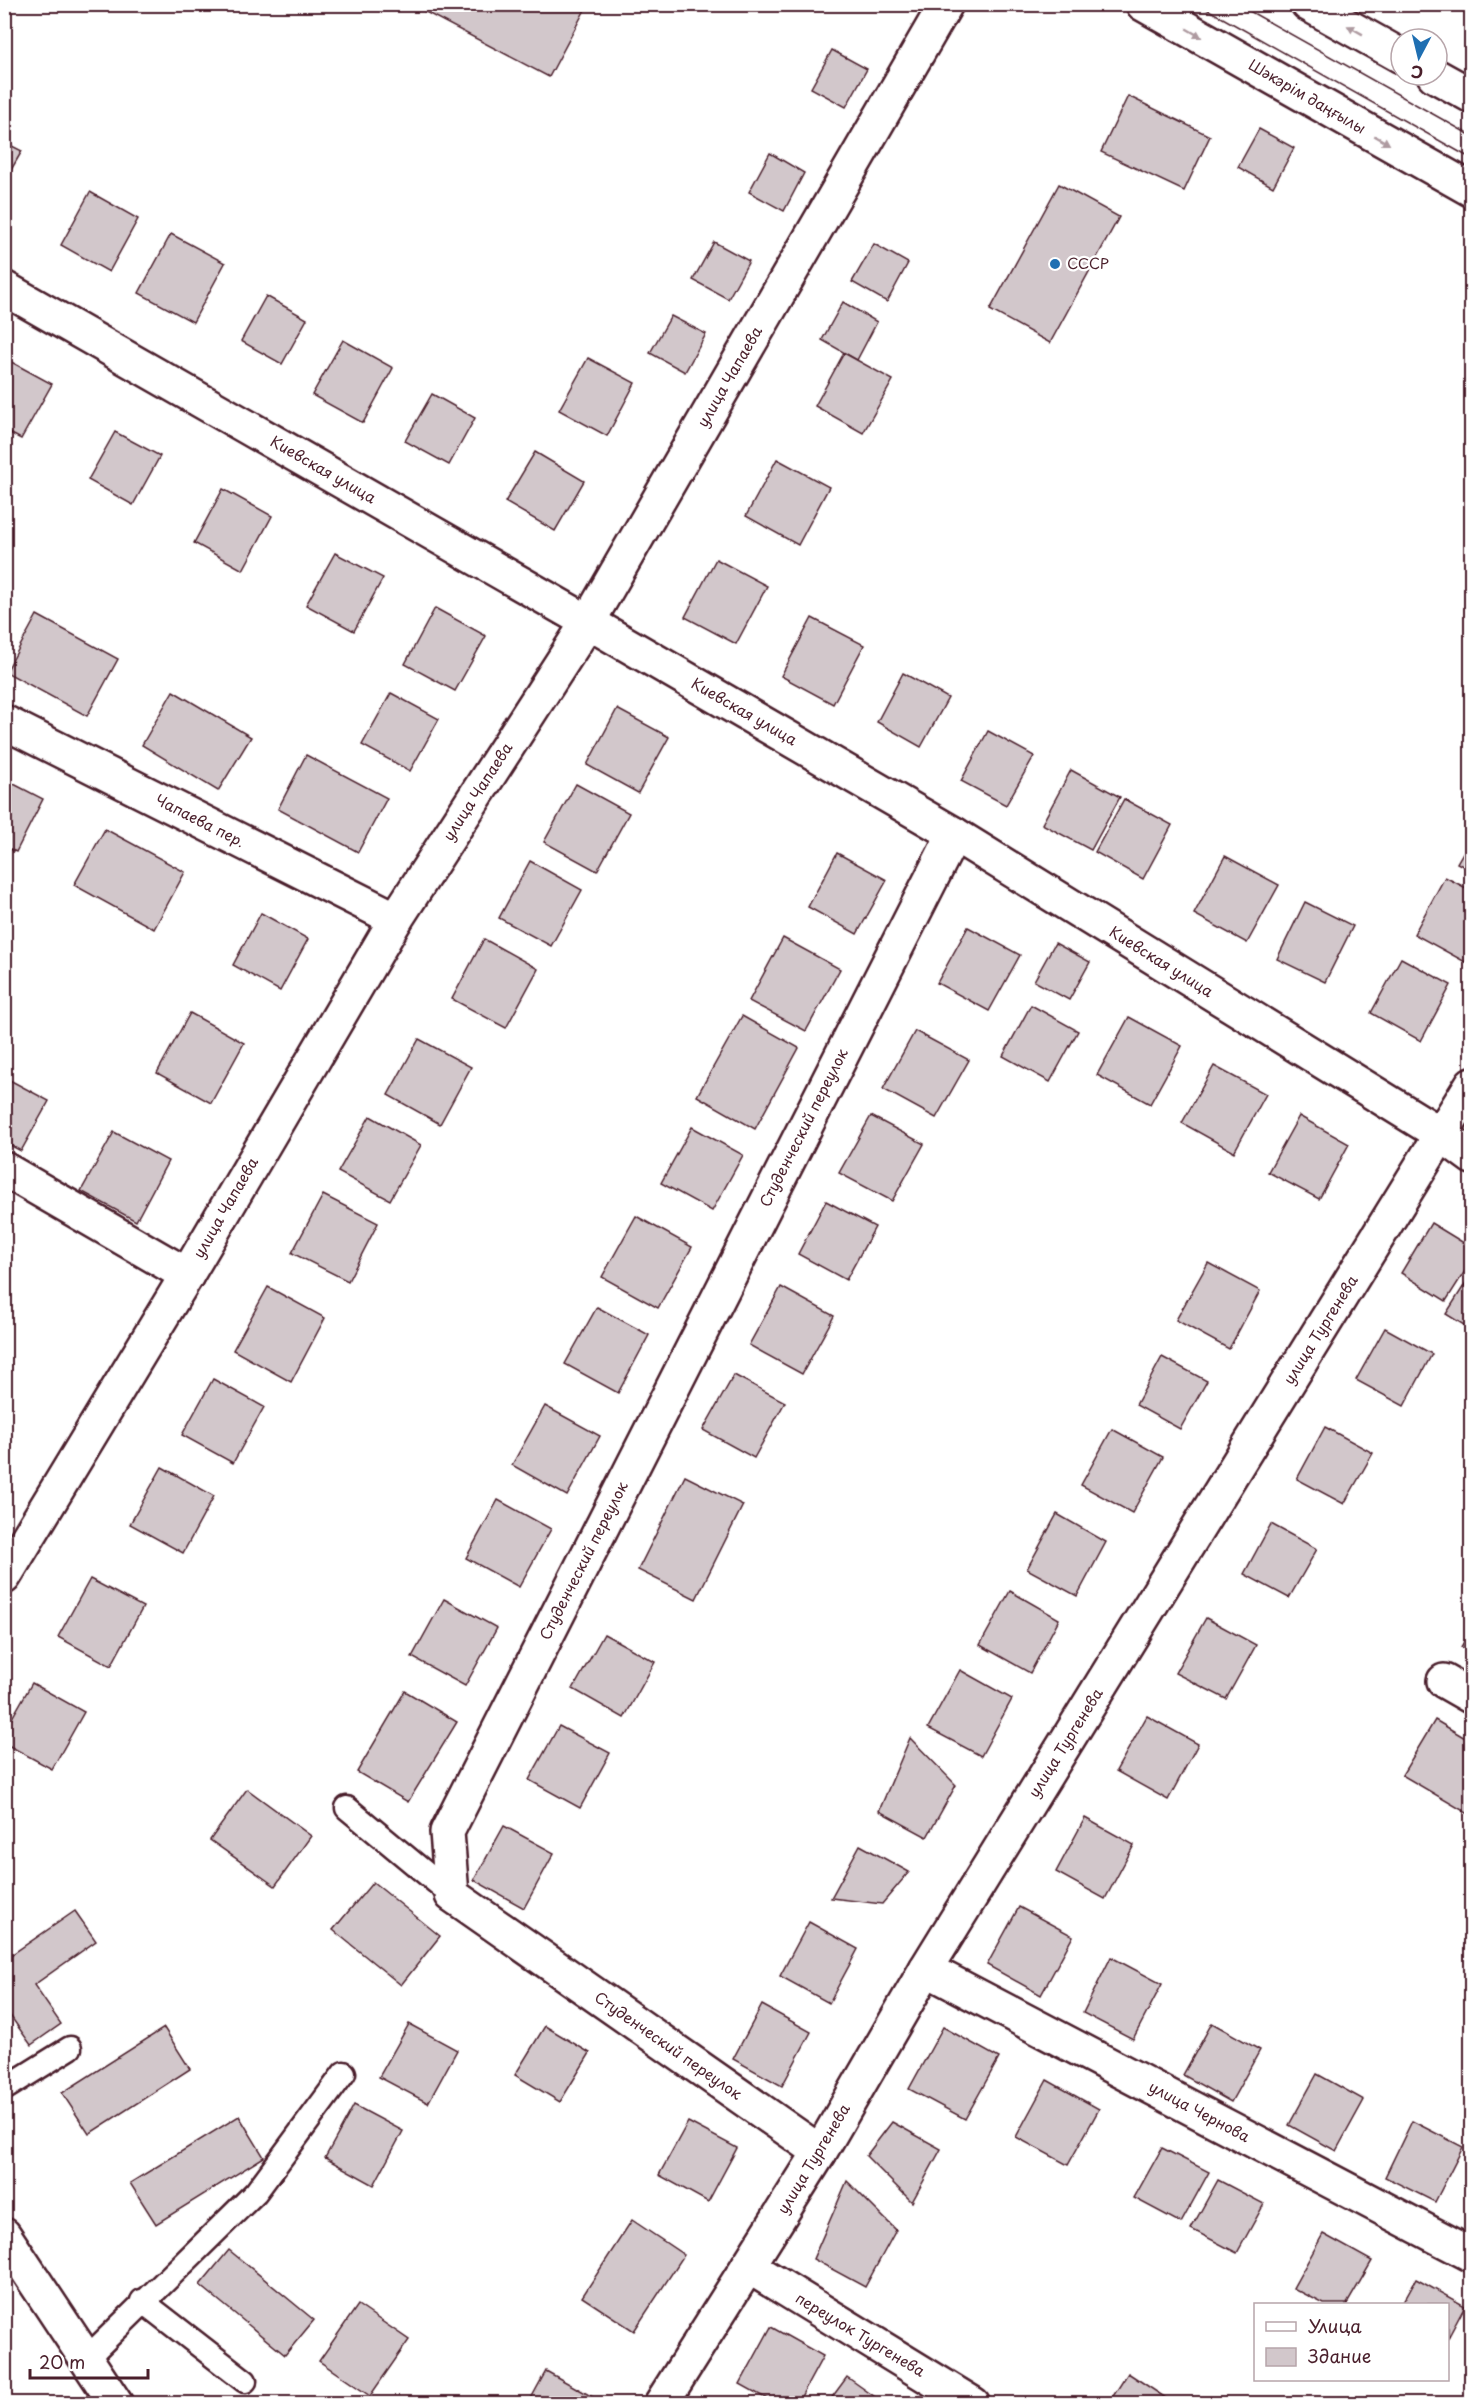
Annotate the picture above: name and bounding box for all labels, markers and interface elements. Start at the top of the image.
one-way arrow [1347,25,1363,36]
north arrow [1389,27,1449,87]
one-way arrow [1186,28,1203,38]
street label: Шәкәрім даңғылы [1245,53,1371,139]
text: С [1410,60,1424,86]
one-way arrow [1374,135,1391,145]
place label: СССР [1067,251,1109,274]
marker: СССР [1048,257,1062,271]
street label: улица Чапаева [690,321,767,431]
street label: Киевская улица [267,429,381,509]
street label: Киевская улица [688,671,802,751]
street label: улица Чапаева [436,737,518,845]
street label: Чапаева пер. [152,787,250,852]
street label: Киевская улица [1105,920,1219,1002]
street label: Студенческий переулок [753,1044,853,1211]
street label: улица Чапаева [186,1152,263,1262]
street label: улица Тургенева [1277,1269,1363,1388]
street label: Студенческий переулок [533,1477,633,1644]
street label: улица Тургенева [1022,1682,1108,1801]
street label: Студенческий переулок [590,1985,747,2105]
street label: улица Чернова [1145,2074,1255,2147]
street label: улица Тургенева [771,2098,855,2218]
street label: переулок Тургенева [792,2286,931,2382]
legend [1254,2303,1449,2381]
text: Улица [1308,2312,1362,2339]
scale bar [30,2342,148,2380]
text: Здание [1308,2342,1371,2369]
text: 20 m [39,2348,85,2375]

